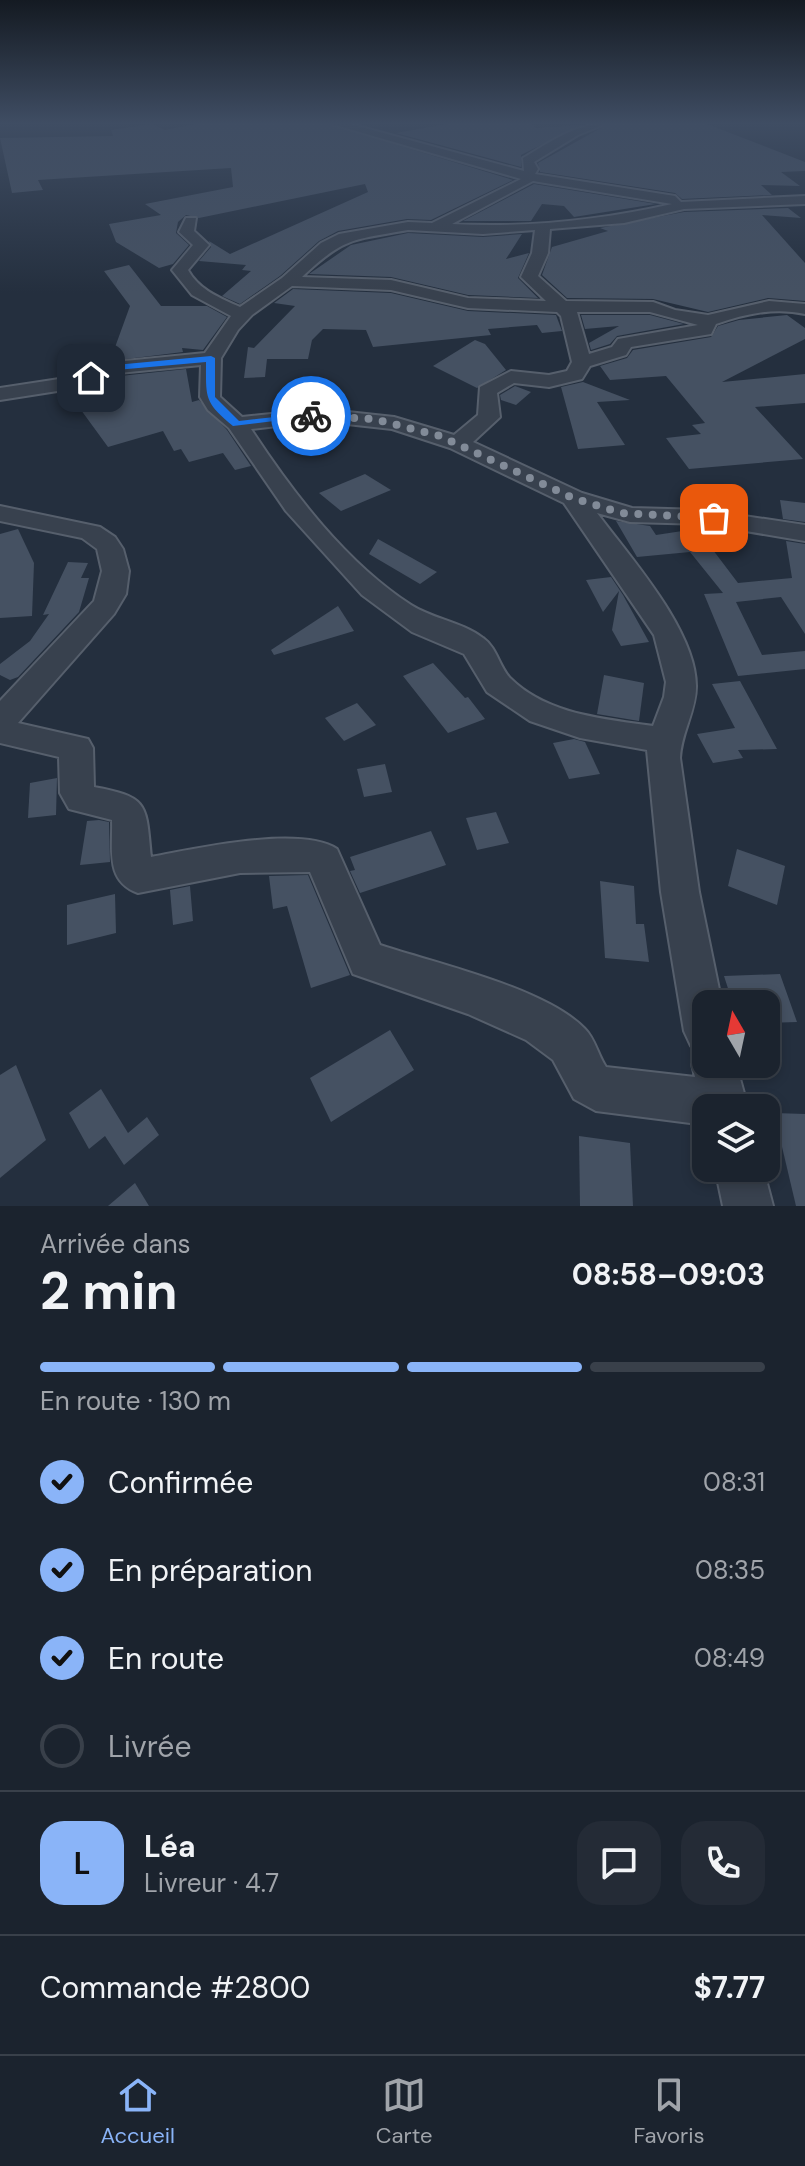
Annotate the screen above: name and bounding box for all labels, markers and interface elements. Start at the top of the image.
pin [57,344,125,412]
icon: home [69,356,113,400]
courier [271,376,351,456]
icon: bike [289,394,333,438]
pin [680,484,748,552]
icon: bag [692,496,736,540]
north arrow [692,990,780,1078]
map controls [692,990,780,1182]
button: layers [692,1094,780,1182]
text: Arrivée dans [40,1227,191,1261]
text: 08:58–09:03 [572,1255,765,1294]
text: 2 min [40,1257,178,1325]
text: En route · 130 m [40,1384,231,1418]
icon: check [40,1460,84,1504]
text: Confirmée [108,1463,253,1502]
text: 08:31 [703,1465,765,1499]
icon: check [40,1548,84,1592]
text: En préparation [108,1551,313,1590]
text: 08:35 [695,1553,765,1587]
icon: check [40,1636,84,1680]
text: En route [108,1639,224,1678]
text: 08:49 [694,1641,765,1675]
text: Livrée [108,1727,191,1766]
button: chat [577,1821,661,1905]
button: phone [681,1821,765,1905]
text: Léa [144,1827,196,1866]
text: L [74,1844,90,1883]
text: Livreur · 4.7 [144,1866,279,1900]
text: Commande #2800 [40,1968,310,2007]
text: $7.77 [694,1968,765,2007]
tab: Accueil [100,2073,175,2150]
tab: Carte [376,2073,433,2150]
tab: Favoris [633,2073,705,2150]

